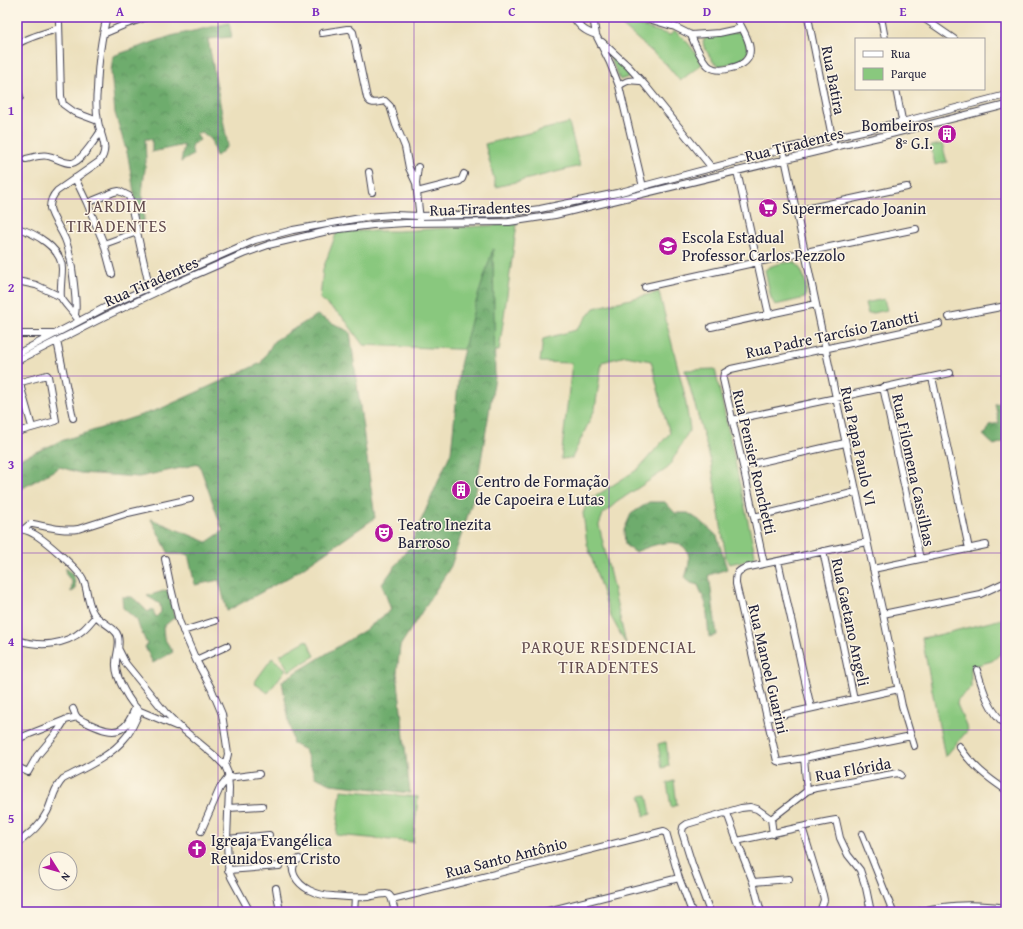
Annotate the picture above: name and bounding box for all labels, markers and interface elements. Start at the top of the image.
text: A [116,2,125,21]
text: B [312,2,320,21]
text: C [508,2,516,21]
text: D [703,2,711,21]
text: E [900,2,907,21]
legend [855,38,985,90]
street label: Rua Batira [816,43,853,117]
text: Rua [891,45,910,62]
text: Parque [891,65,927,82]
text: 1 [8,101,14,120]
place label: Bombeiros 8º G.I. [862,113,933,155]
street label: Rua Tiradentes [742,120,846,168]
building icon: Bombeiros 8º G.I. [936,123,958,145]
district label: JARDIM TIRADENTES [66,193,168,238]
street label: Rua Tiradentes [429,194,531,222]
place label: Supermercado Joanin [782,196,926,220]
supermarket icon: Supermercado Joanin [757,197,779,219]
place label: Escola Estadual Professor Carlos Pezzolo [682,225,845,267]
school or university icon: Escola Estadual Professor Carlos Pezzolo [657,235,679,257]
street label: Rua Tiradentes [100,250,202,312]
text: 2 [8,278,15,297]
street label: Rua Padre Tarcísio Zanotti [743,304,921,364]
street label: Rua Papa Paulo VI [835,384,883,508]
street label: Rua Pensier Ronchetti [727,387,783,537]
street label: Rua Filomena Cassilhas [886,391,942,549]
text: 3 [8,455,14,474]
place label: Centro de Formação de Capoeira e Lutas [475,469,609,511]
building icon: Centro de Formação de Capoeira e Lutas [450,479,472,501]
place label: Teatro Inezita Barroso [398,512,492,554]
theatre icon: Teatro Inezita Barroso [373,522,395,544]
street label: Rua Gaetano Angeli [826,556,876,689]
street label: Rua Manoel Guarini [742,602,796,737]
text: 4 [8,632,15,651]
district label: PARQUE RESIDENCIAL TIRADENTES [521,634,697,679]
street label: Rua Flórida [813,750,893,787]
text: 5 [8,809,15,828]
place label: Igreaja Evangélica Reunidos em Cristo [211,828,340,870]
street label: Rua Santo Antônio [443,830,569,884]
church icon: Igreaja Evangélica Reunidos em Cristo [186,838,208,860]
north arrow [38,851,78,891]
text: N [57,869,75,885]

